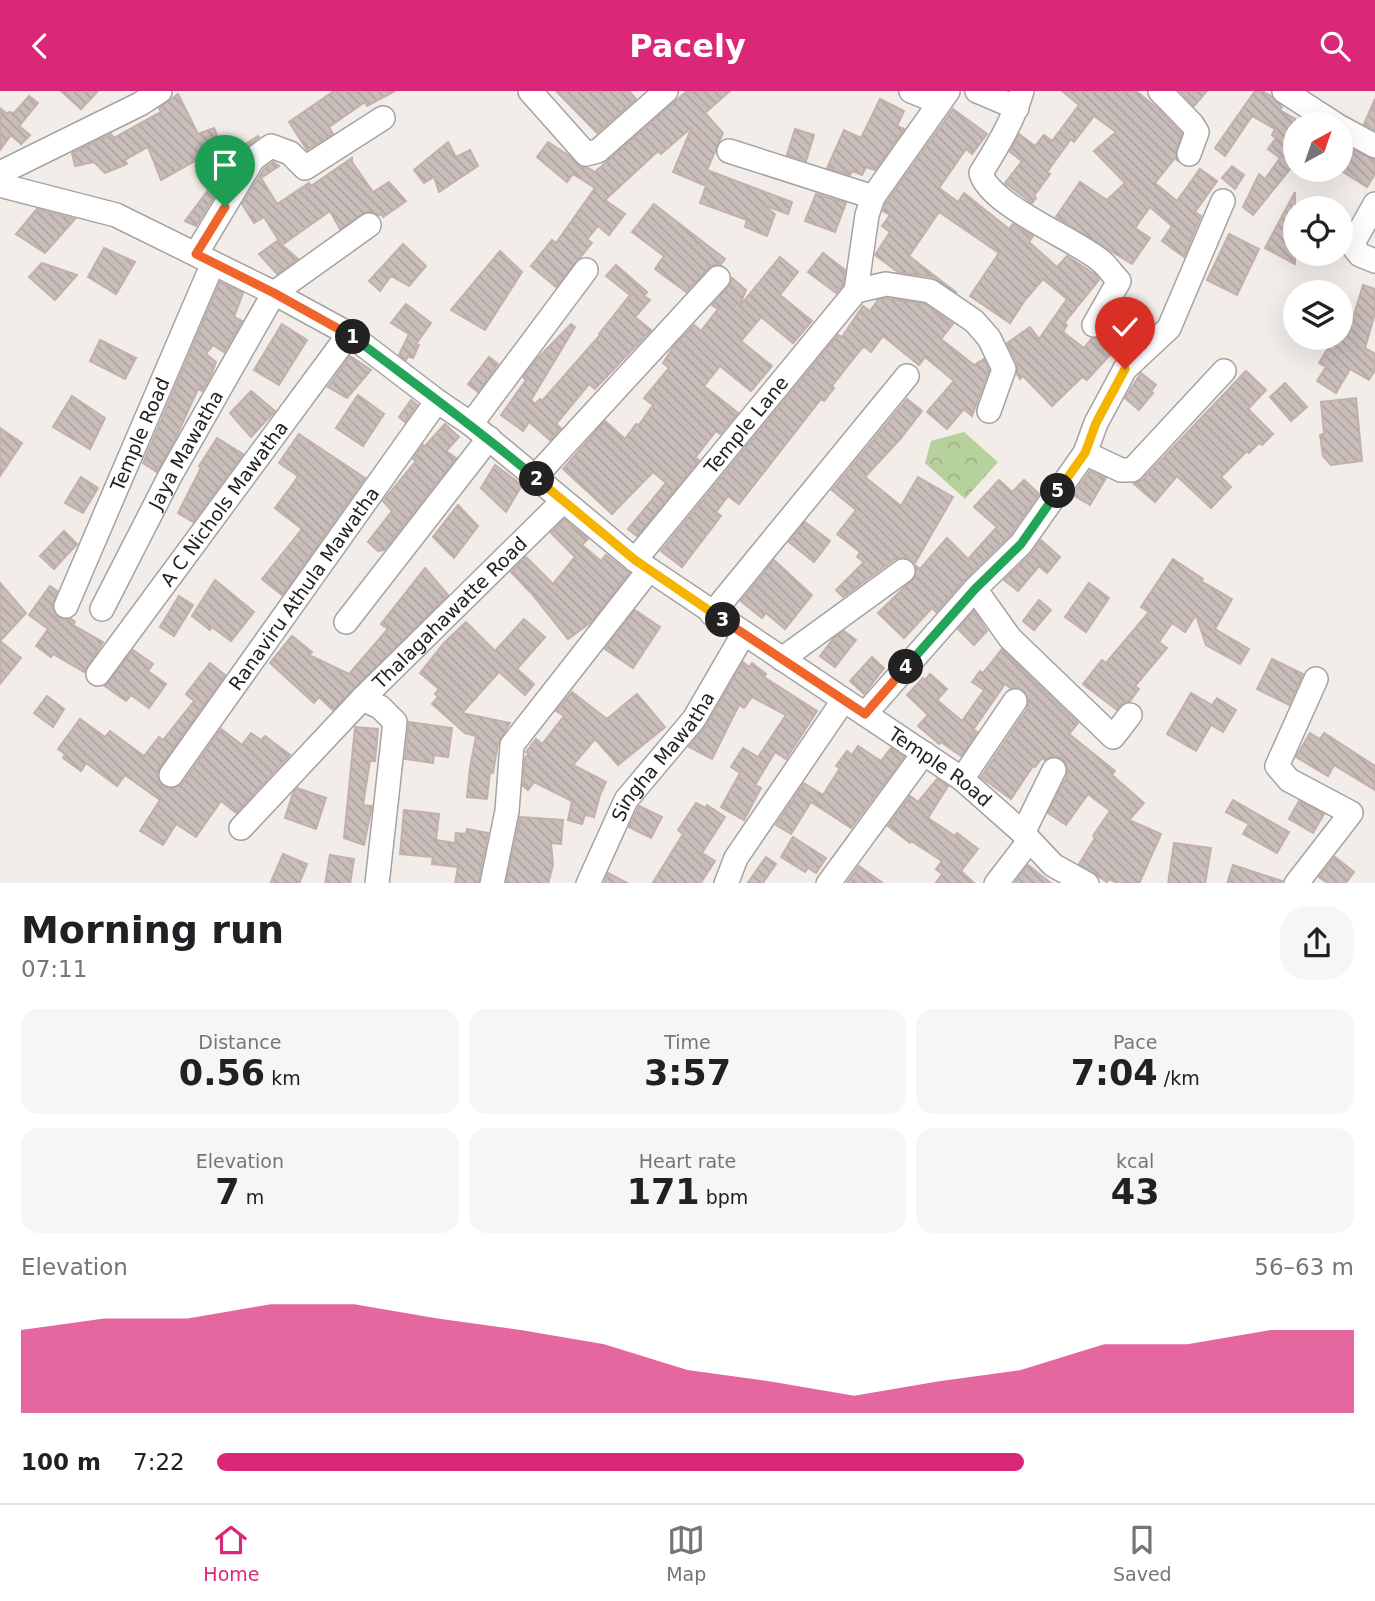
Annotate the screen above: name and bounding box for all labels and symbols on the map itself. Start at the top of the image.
north arrow [1283,112,1353,182]
pin [195,135,255,207]
pin [1095,297,1155,369]
pin: 1 [336,320,370,355]
street label: Temple Lane [699,372,793,479]
street label: Temple Road [105,374,174,495]
street label: Jaya Mawatha [144,386,227,514]
street label: A C Nichols Mawatha [156,417,292,590]
pin: 2 [520,461,554,497]
pin: 5 [1040,473,1076,509]
street label: Ranaviru Athula Mawatha [224,483,383,694]
street label: Thalagahawatte Road [367,532,531,694]
pin: 3 [706,603,740,637]
pin: 4 [888,649,923,685]
street label: Singha Mawatha [607,688,719,825]
street label: Temple Road [884,722,996,811]

